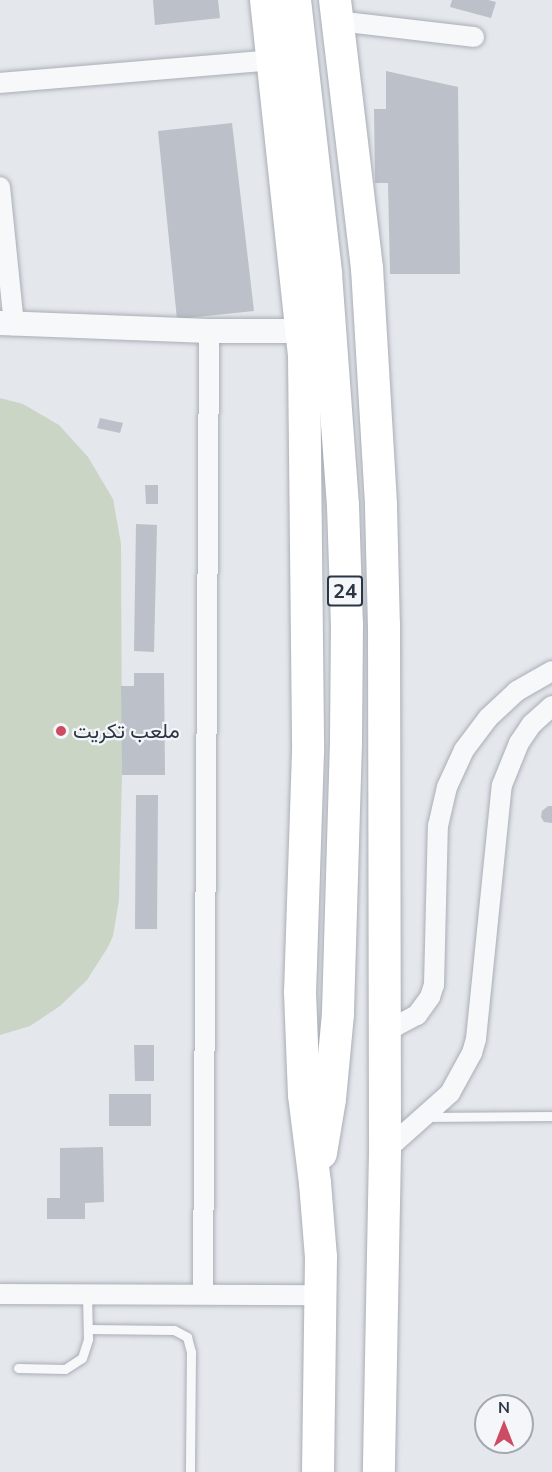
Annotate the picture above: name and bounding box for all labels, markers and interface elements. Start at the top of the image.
road number: 24 [327,574,363,608]
place label: ملعب تكريت [73,718,180,744]
marker: ملعب تكريت [54,724,68,738]
north arrow [474,1394,534,1454]
text: N [498,1397,510,1419]

